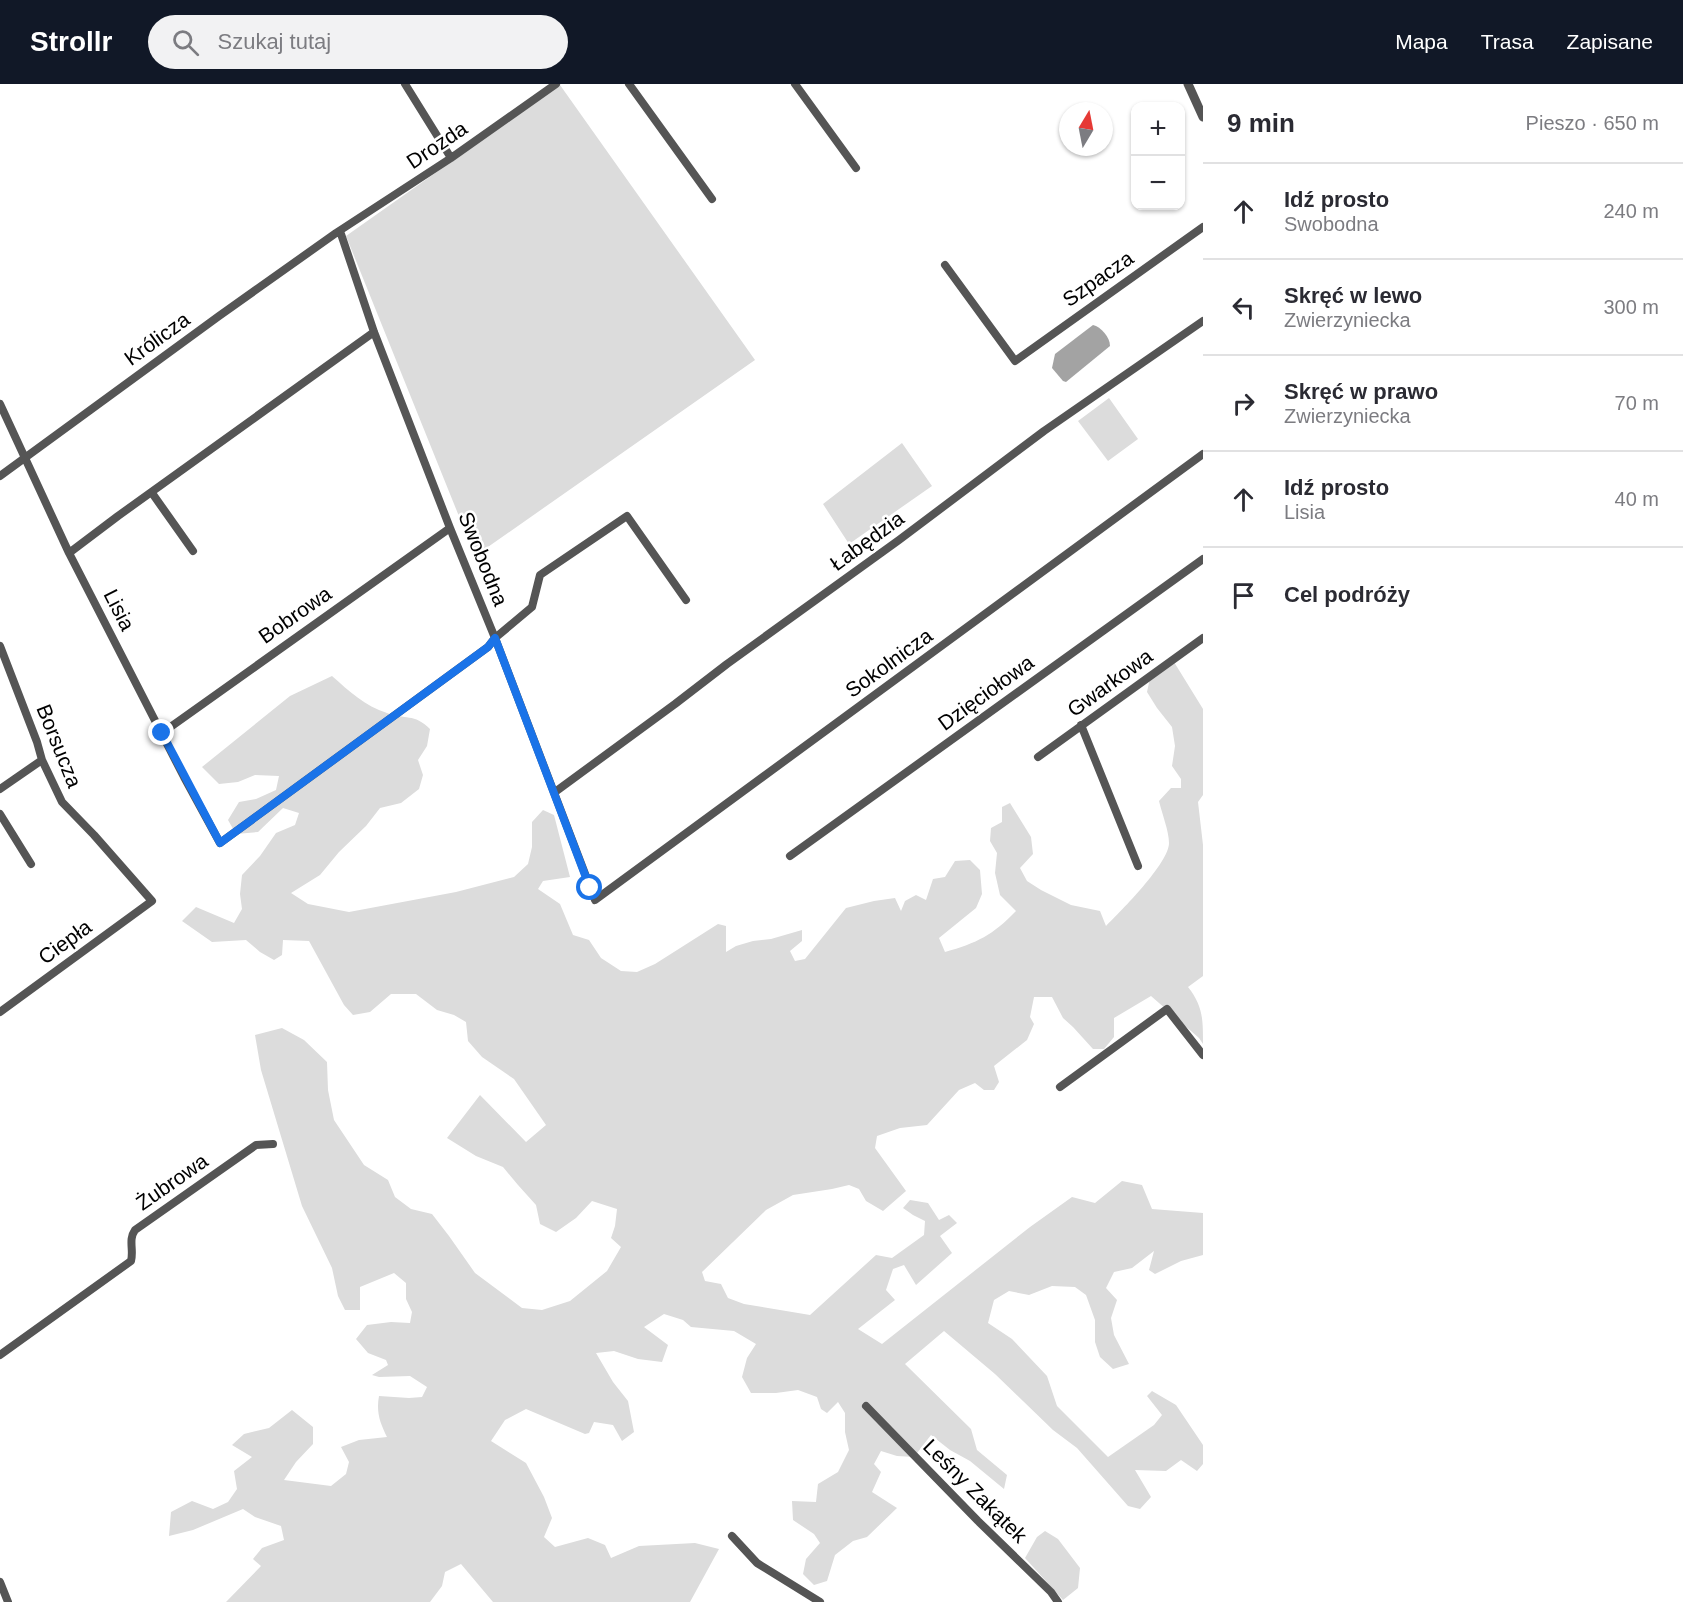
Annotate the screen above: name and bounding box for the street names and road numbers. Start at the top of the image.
street label: Drozda [402,116,471,173]
street label: Szpacza [1058,246,1138,311]
street label: Królicza [120,307,194,370]
street label: Łabędzia [825,506,908,575]
street label: Swobodna [454,508,513,609]
street label: Bobrowa [254,581,336,648]
street label: Lisia [99,585,140,635]
street label: Sokolnicza [841,623,937,702]
street label: Gwarkowa [1063,644,1157,721]
street label: Dzięciołowa [934,650,1038,735]
street label: Borsucza [32,701,87,791]
street label: Ciepła [34,915,96,968]
street label: Żubrowa [132,1149,212,1214]
street label: Leśny Zakątek [919,1434,1032,1547]

